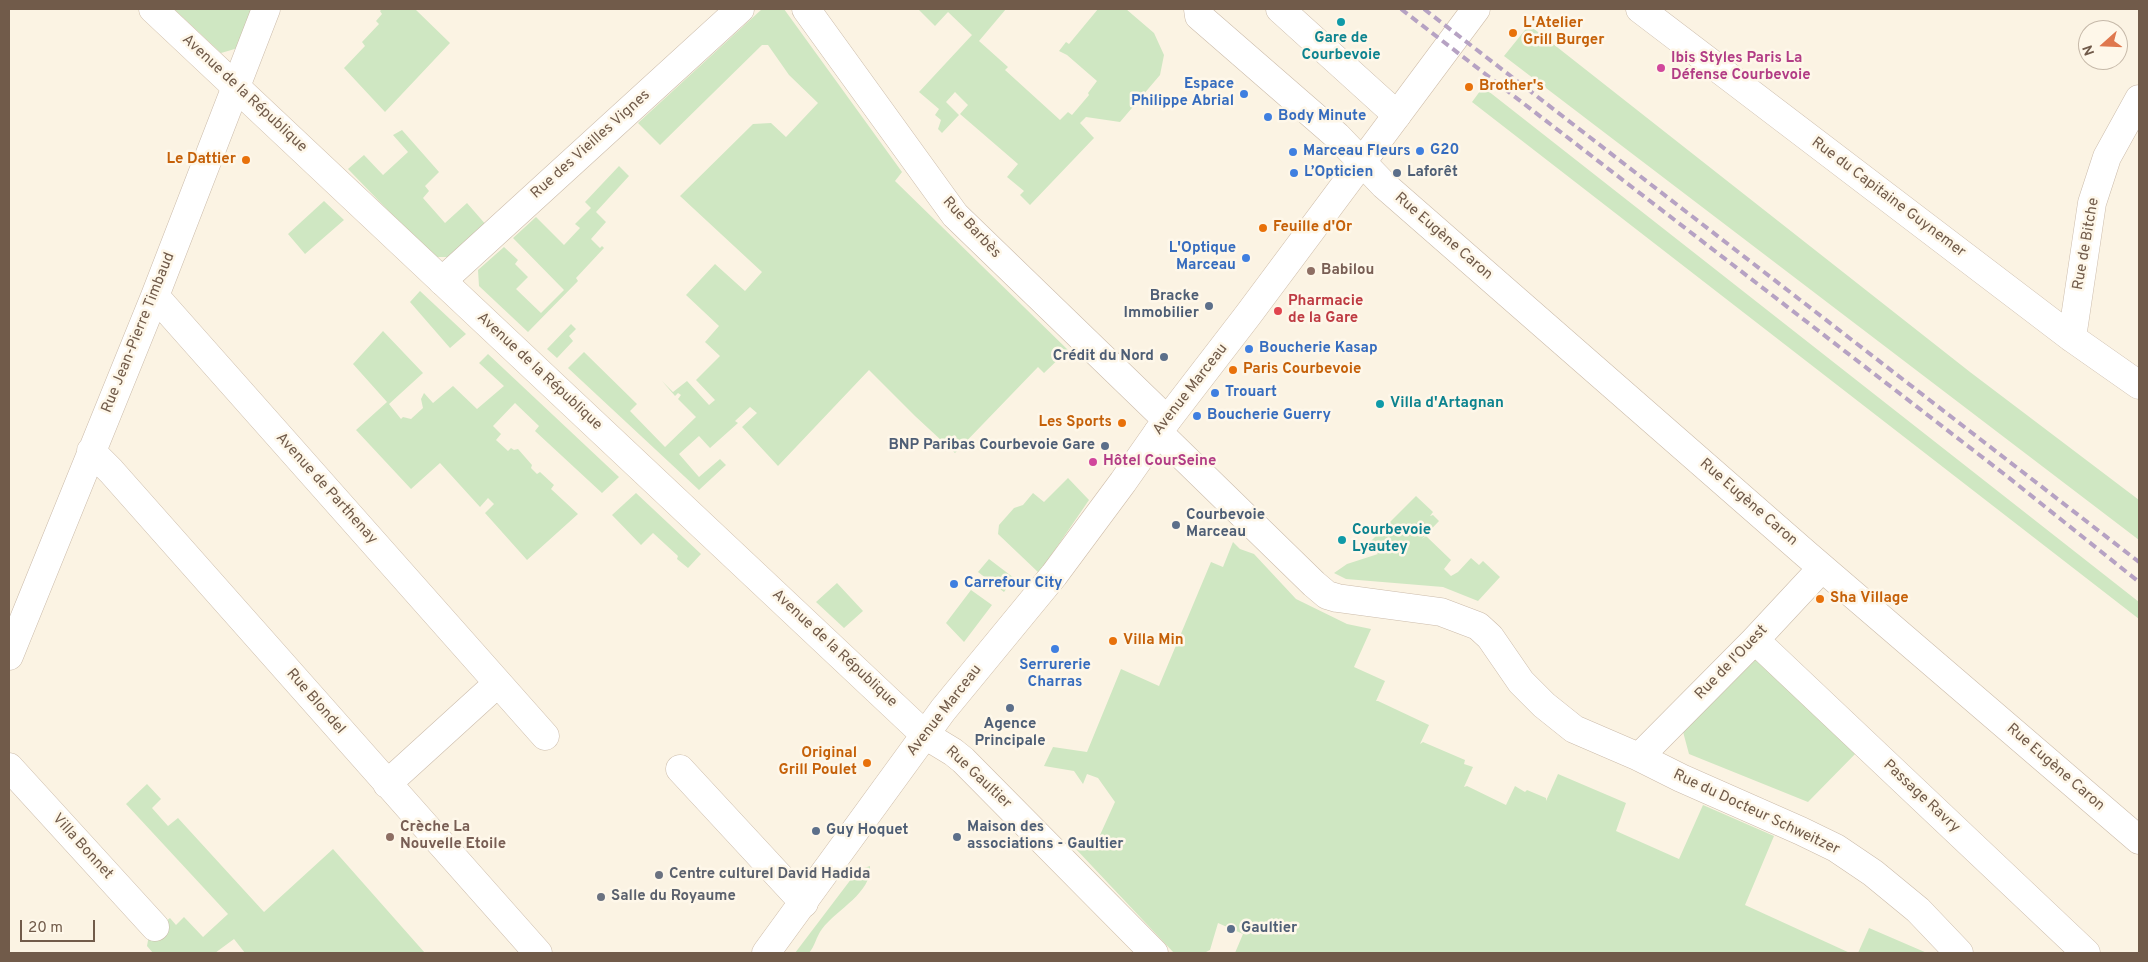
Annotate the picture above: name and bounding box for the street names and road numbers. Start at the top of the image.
street label: Avenue de la République [178,31,310,157]
street label: Rue des Vieilles Vignes [528,87,654,203]
street label: Rue du Capitaine Guynemer [1807,134,1969,262]
street label: Rue Eugène Caron [1390,190,1496,284]
street label: Rue Barbès [938,194,1004,262]
street label: Rue de Bitche [2070,197,2104,291]
street label: Rue Jean-Pierre Timbaud [99,250,179,416]
street label: Avenue de la République [473,309,605,435]
street label: Avenue Marceau [1150,341,1232,439]
street label: Avenue de Parthenay [271,430,381,548]
street label: Rue Eugène Caron [1695,456,1801,550]
street label: Avenue de la République [768,586,900,712]
street label: Rue de l'Ouest [1692,622,1772,704]
street label: Avenue Marceau [904,662,986,760]
street label: Rue Blondel [282,666,348,738]
street label: Rue Eugène Caron [2002,721,2108,815]
street label: Rue Gaultier [941,743,1015,813]
street label: Passage Ravry [1879,757,1963,837]
street label: Rue du Docteur Schweitzer [1670,766,1842,860]
street label: Villa Bonnet [48,810,116,884]

